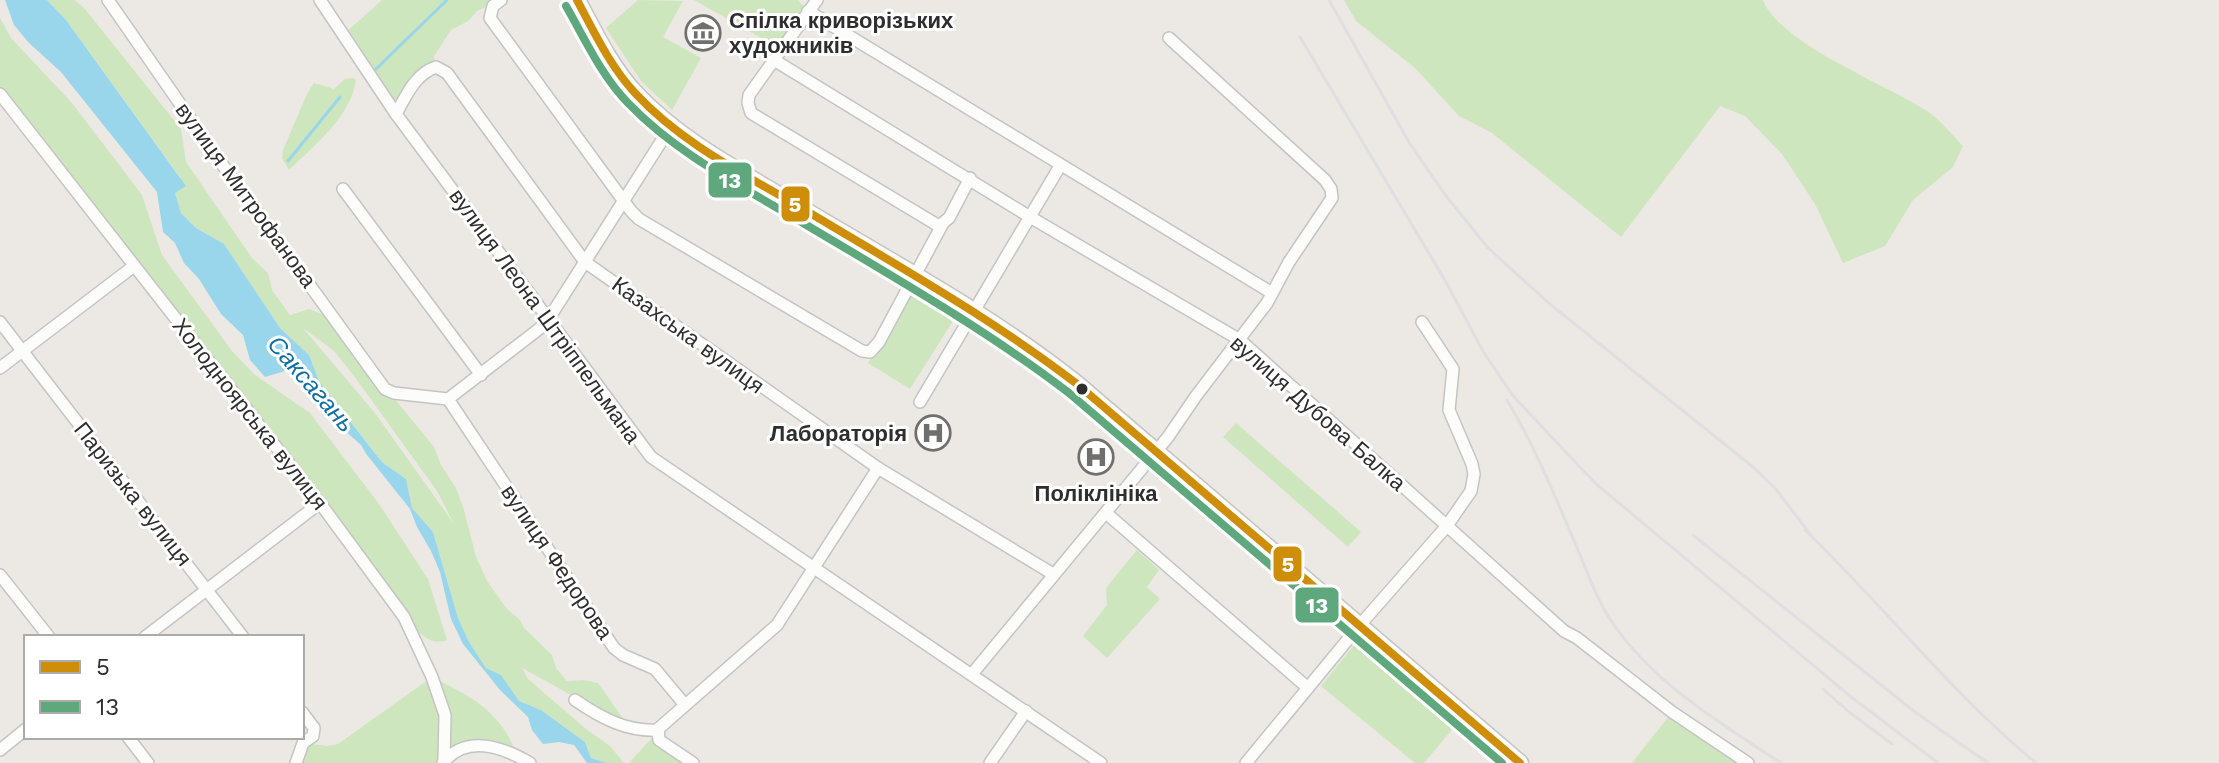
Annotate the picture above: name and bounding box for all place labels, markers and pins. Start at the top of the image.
place label: Спілка криворізьких художників [729,8,954,58]
museum icon: Спілка криворізьких художників [684,14,722,52]
unlabelled marker [1074,381,1090,397]
hospital icon: Лабораторія [914,414,952,452]
place label: Лабораторія [770,421,907,446]
hospital icon: Поліклініка [1077,438,1115,476]
place label: Поліклініка [1035,481,1158,506]

